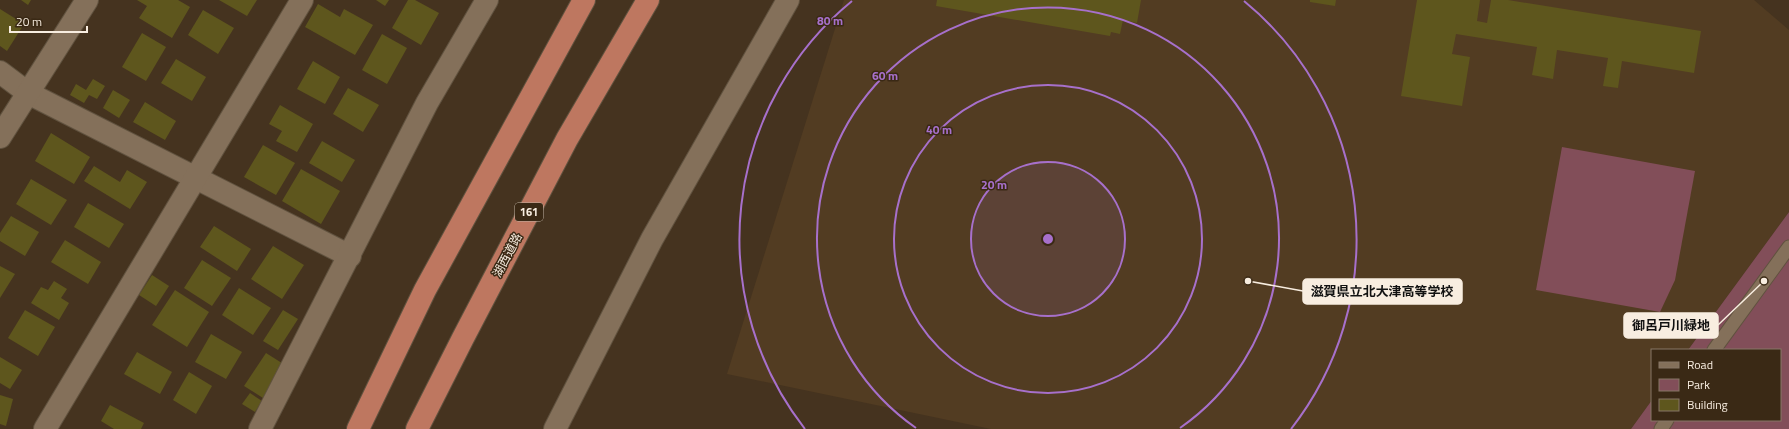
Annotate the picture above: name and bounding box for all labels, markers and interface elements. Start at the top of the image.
scale bar [10,8,87,34]
text: 80 m [817,11,843,30]
text: 20 m [16,12,42,31]
text: 60 m [872,66,898,85]
text: 40 m [926,120,952,139]
text: 20 m [981,175,1007,194]
road number: 161 [515,203,543,221]
street label: 湖西道路 [487,229,527,281]
centre of rings [1041,232,1055,246]
callout: 滋賀県立北大津高等学校 [1303,279,1462,304]
text: 滋賀県立北大津高等学校 [1310,281,1454,301]
callout: 御呂戸川緑地 [1624,313,1718,338]
text: 御呂戸川緑地 [1632,315,1710,335]
legend [1651,349,1781,421]
text: Road [1687,355,1713,374]
text: Park [1687,375,1710,394]
text: Building [1687,395,1728,414]

